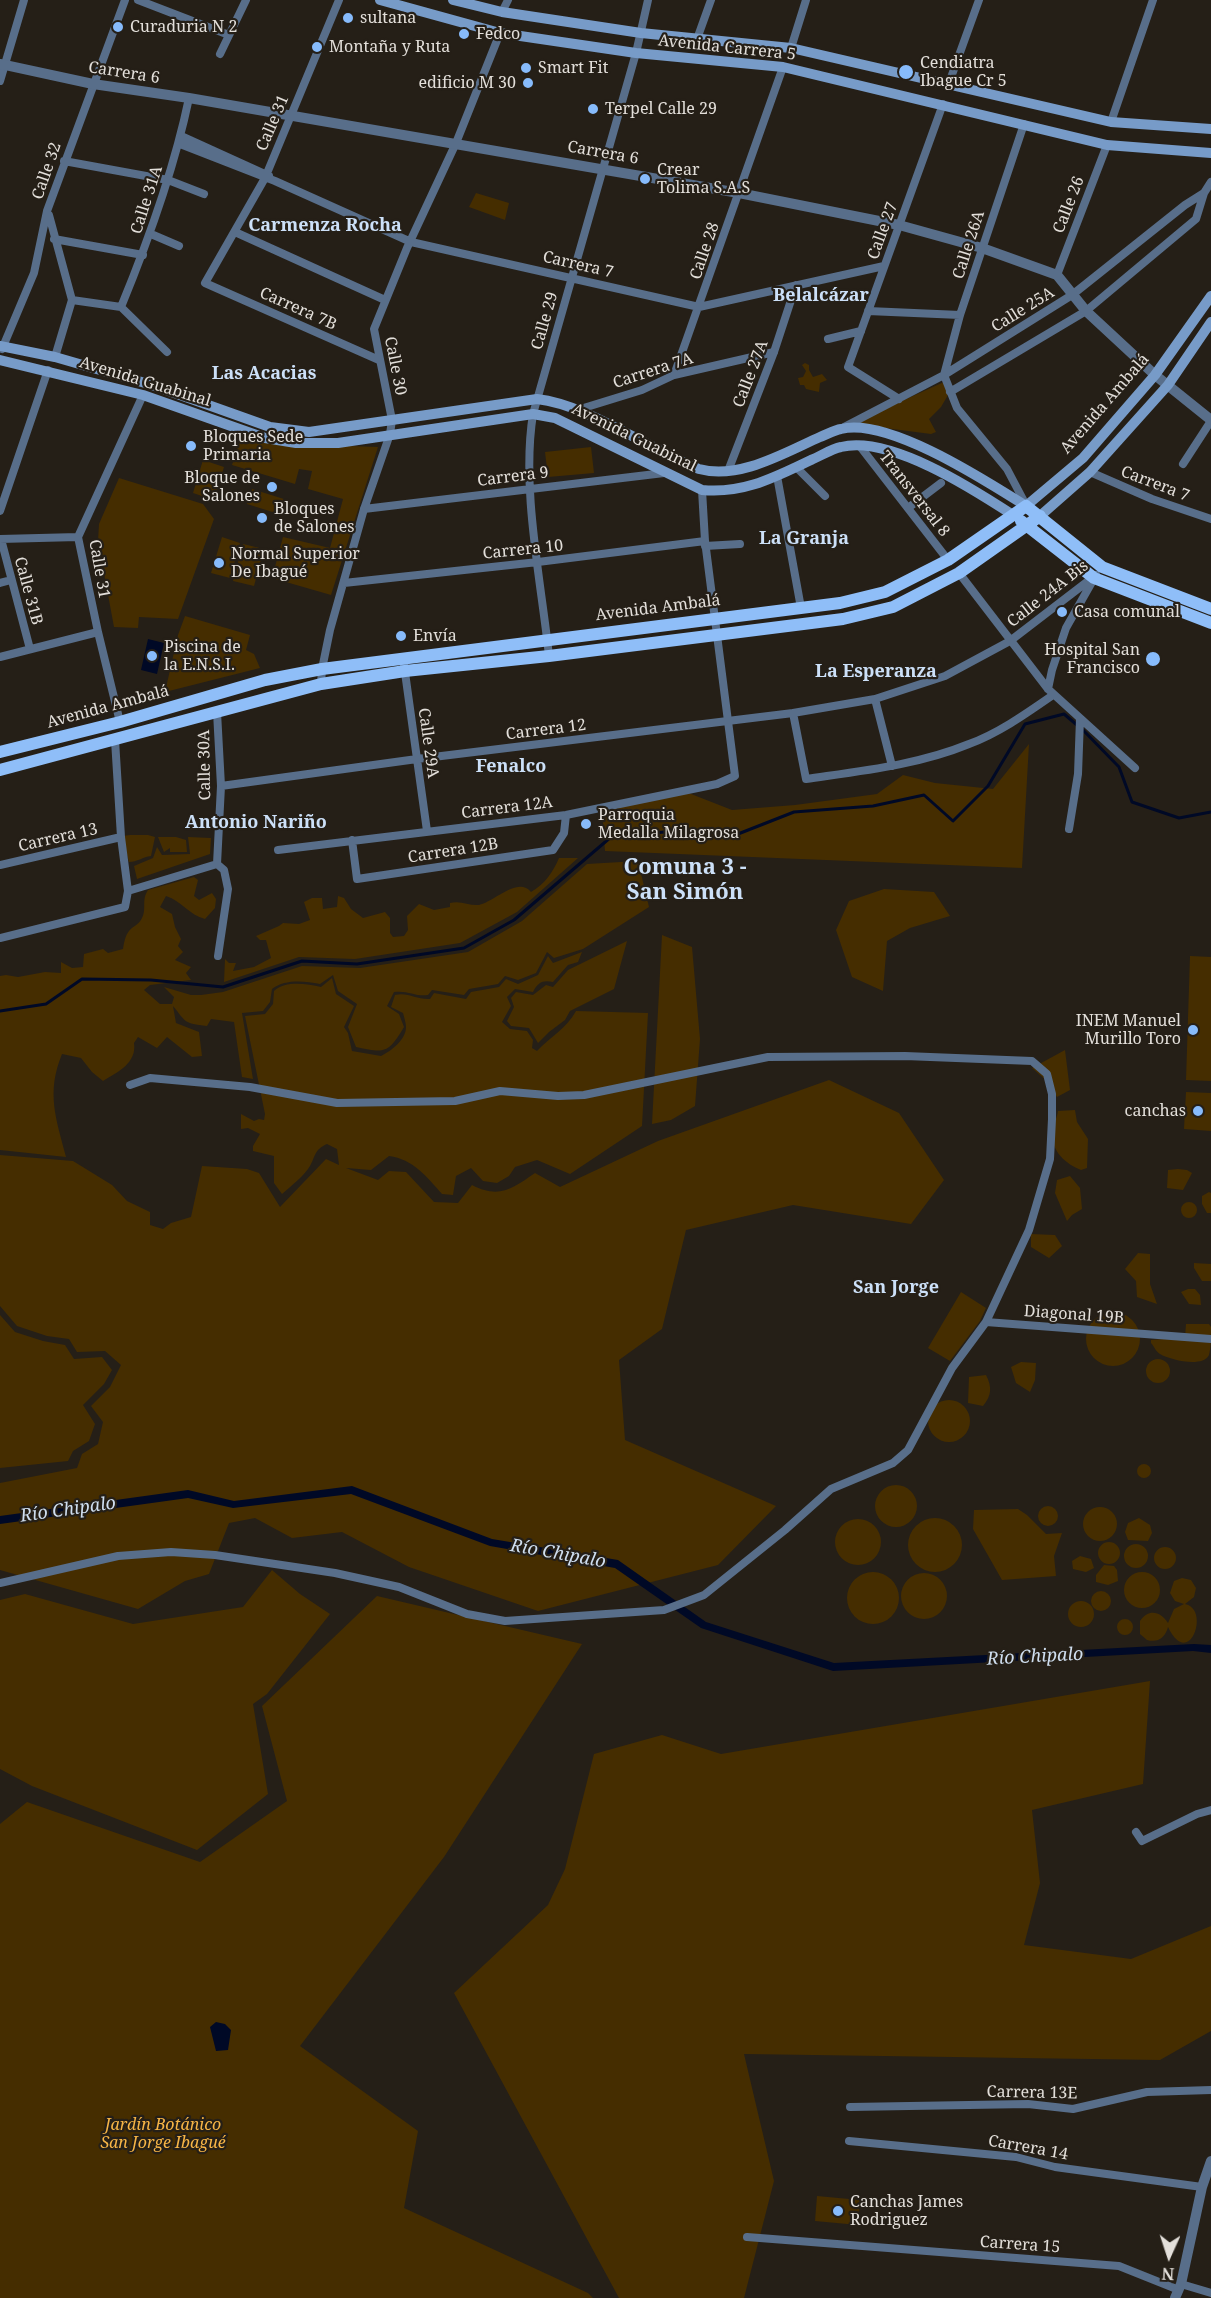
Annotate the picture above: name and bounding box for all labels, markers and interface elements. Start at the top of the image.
place label: sultana [360,8,416,28]
marker: sultana [341,11,355,25]
place label: Curaduria N 2 [130,17,237,37]
marker: Curaduria N 2 [111,20,125,34]
place label: Fedco [476,24,520,44]
marker: Fedco [457,27,471,41]
street label: Avenida Carrera 5 [657,31,797,65]
place label: Montaña y Ruta [329,37,450,57]
marker: Montaña y Ruta [310,40,324,54]
place label: Cendiatra Ibague Cr 5 [920,53,1007,91]
street label: Carrera 6 [87,58,161,88]
place label: Smart Fit [538,58,608,78]
marker: Smart Fit [519,61,533,75]
marker: Cendiatra Ibague Cr 5 [897,63,915,81]
place label: edificio M 30 [418,73,516,93]
marker: edificio M 30 [521,76,535,90]
street label: Calle 31 [253,92,293,154]
place label: Terpel Calle 29 [605,99,717,119]
marker: Terpel Calle 29 [586,102,600,116]
street label: Carrera 6 [566,137,640,169]
street label: Calle 32 [28,140,66,202]
place label: Crear Tolima S.A.S [657,160,750,198]
street label: Calle 31A [127,163,167,237]
marker: Crear Tolima S.A.S [638,172,652,186]
street label: Calle 26 [1049,174,1089,236]
street label: Calle 27 [864,200,902,262]
street label: Calle 26A [949,208,989,282]
district label: Carmenza Rocha [248,215,402,237]
street label: Calle 28 [686,220,724,282]
street label: Carrera 7 [541,248,615,282]
street label: Calle 25A [988,283,1058,337]
street label: Carrera 7B [257,284,339,334]
district label: Belalcázar [773,285,869,307]
street label: Calle 29 [528,290,562,352]
street label: Calle 30 [380,335,410,397]
street label: Calle 27A [729,338,773,410]
street label: Carrera 7A [611,349,695,393]
street label: Avenida Ambalá [1056,350,1154,458]
street label: Avenida Guabinal [77,353,213,411]
district label: Las Acacias [212,363,316,385]
street label: Avenida Guabinal [568,399,700,477]
place label: Bloques Sede Primaria [203,427,303,465]
marker: Bloques Sede Primaria [184,439,198,453]
street label: Transversal 8 [875,447,953,541]
street label: Carrera 7 [1118,462,1192,506]
street label: Carrera 9 [476,463,550,491]
place label: Bloque de Salones [184,468,260,506]
marker: Bloque de Salones [265,480,279,494]
place label: Bloques de Salones [274,499,355,537]
marker: Bloques de Salones [255,511,269,525]
district label: La Granja [759,528,849,550]
street label: Carrera 10 [482,536,564,564]
street label: Calle 31 [84,538,114,600]
place label: Normal Superior De Ibagué [231,544,360,582]
street label: Calle 31B [10,555,46,627]
marker: Normal Superior De Ibagué [212,556,226,570]
street label: Calle 24A Bis [1004,556,1092,632]
street label: Avenida Ambalá [594,591,722,625]
place label: Casa comunal [1074,602,1180,622]
marker: Casa comunal [1055,605,1069,619]
place label: Envía [413,626,457,646]
marker: Envía [394,629,408,643]
place label: Piscina de la E.N.S.I. [164,637,241,675]
place label: Hospital San Francisco [1044,640,1140,678]
marker: Piscina de la E.N.S.I. [145,649,159,663]
marker: Hospital San Francisco [1144,650,1162,668]
district label: La Esperanza [815,661,937,683]
street label: Avenida Ambalá [45,681,171,733]
street label: Calle 29A [414,707,442,779]
street label: Carrera 12 [505,716,587,744]
street label: Calle 30A [195,730,215,800]
district label: Fenalco [476,756,546,778]
street label: Carrera 12A [460,793,554,823]
place label: Parroquia Medalla Milagrosa [598,805,739,843]
district label: Antonio Nariño [185,812,327,834]
marker: Parroquia Medalla Milagrosa [579,817,593,831]
street label: Carrera 13 [17,820,99,856]
street label: Carrera 12B [406,834,500,868]
district label: Comuna 3 - San Simón [623,855,747,906]
place label: INEM Manuel Murillo Toro [1076,1011,1181,1049]
marker: INEM Manuel Murillo Toro [1186,1023,1200,1037]
place label: canchas [1125,1101,1186,1121]
marker: canchas [1191,1104,1205,1118]
district label: San Jorge [853,1277,939,1299]
street label: Diagonal 19B [1023,1302,1125,1328]
water label: Río Chipalo [19,1493,117,1527]
water label: Río Chipalo [509,1535,607,1573]
water label: Río Chipalo [986,1644,1084,1670]
street label: Carrera 13E [986,2083,1078,2103]
park label: Jardín Botánico San Jorge Ibagué [100,2115,226,2153]
street label: Carrera 14 [987,2132,1069,2164]
place label: Canchas James Rodriguez [850,2192,963,2230]
marker: Canchas James Rodriguez [831,2204,845,2218]
north arrow [1139,2226,1199,2286]
street label: Carrera 15 [979,2233,1061,2257]
text: N [1161,2263,1175,2285]

